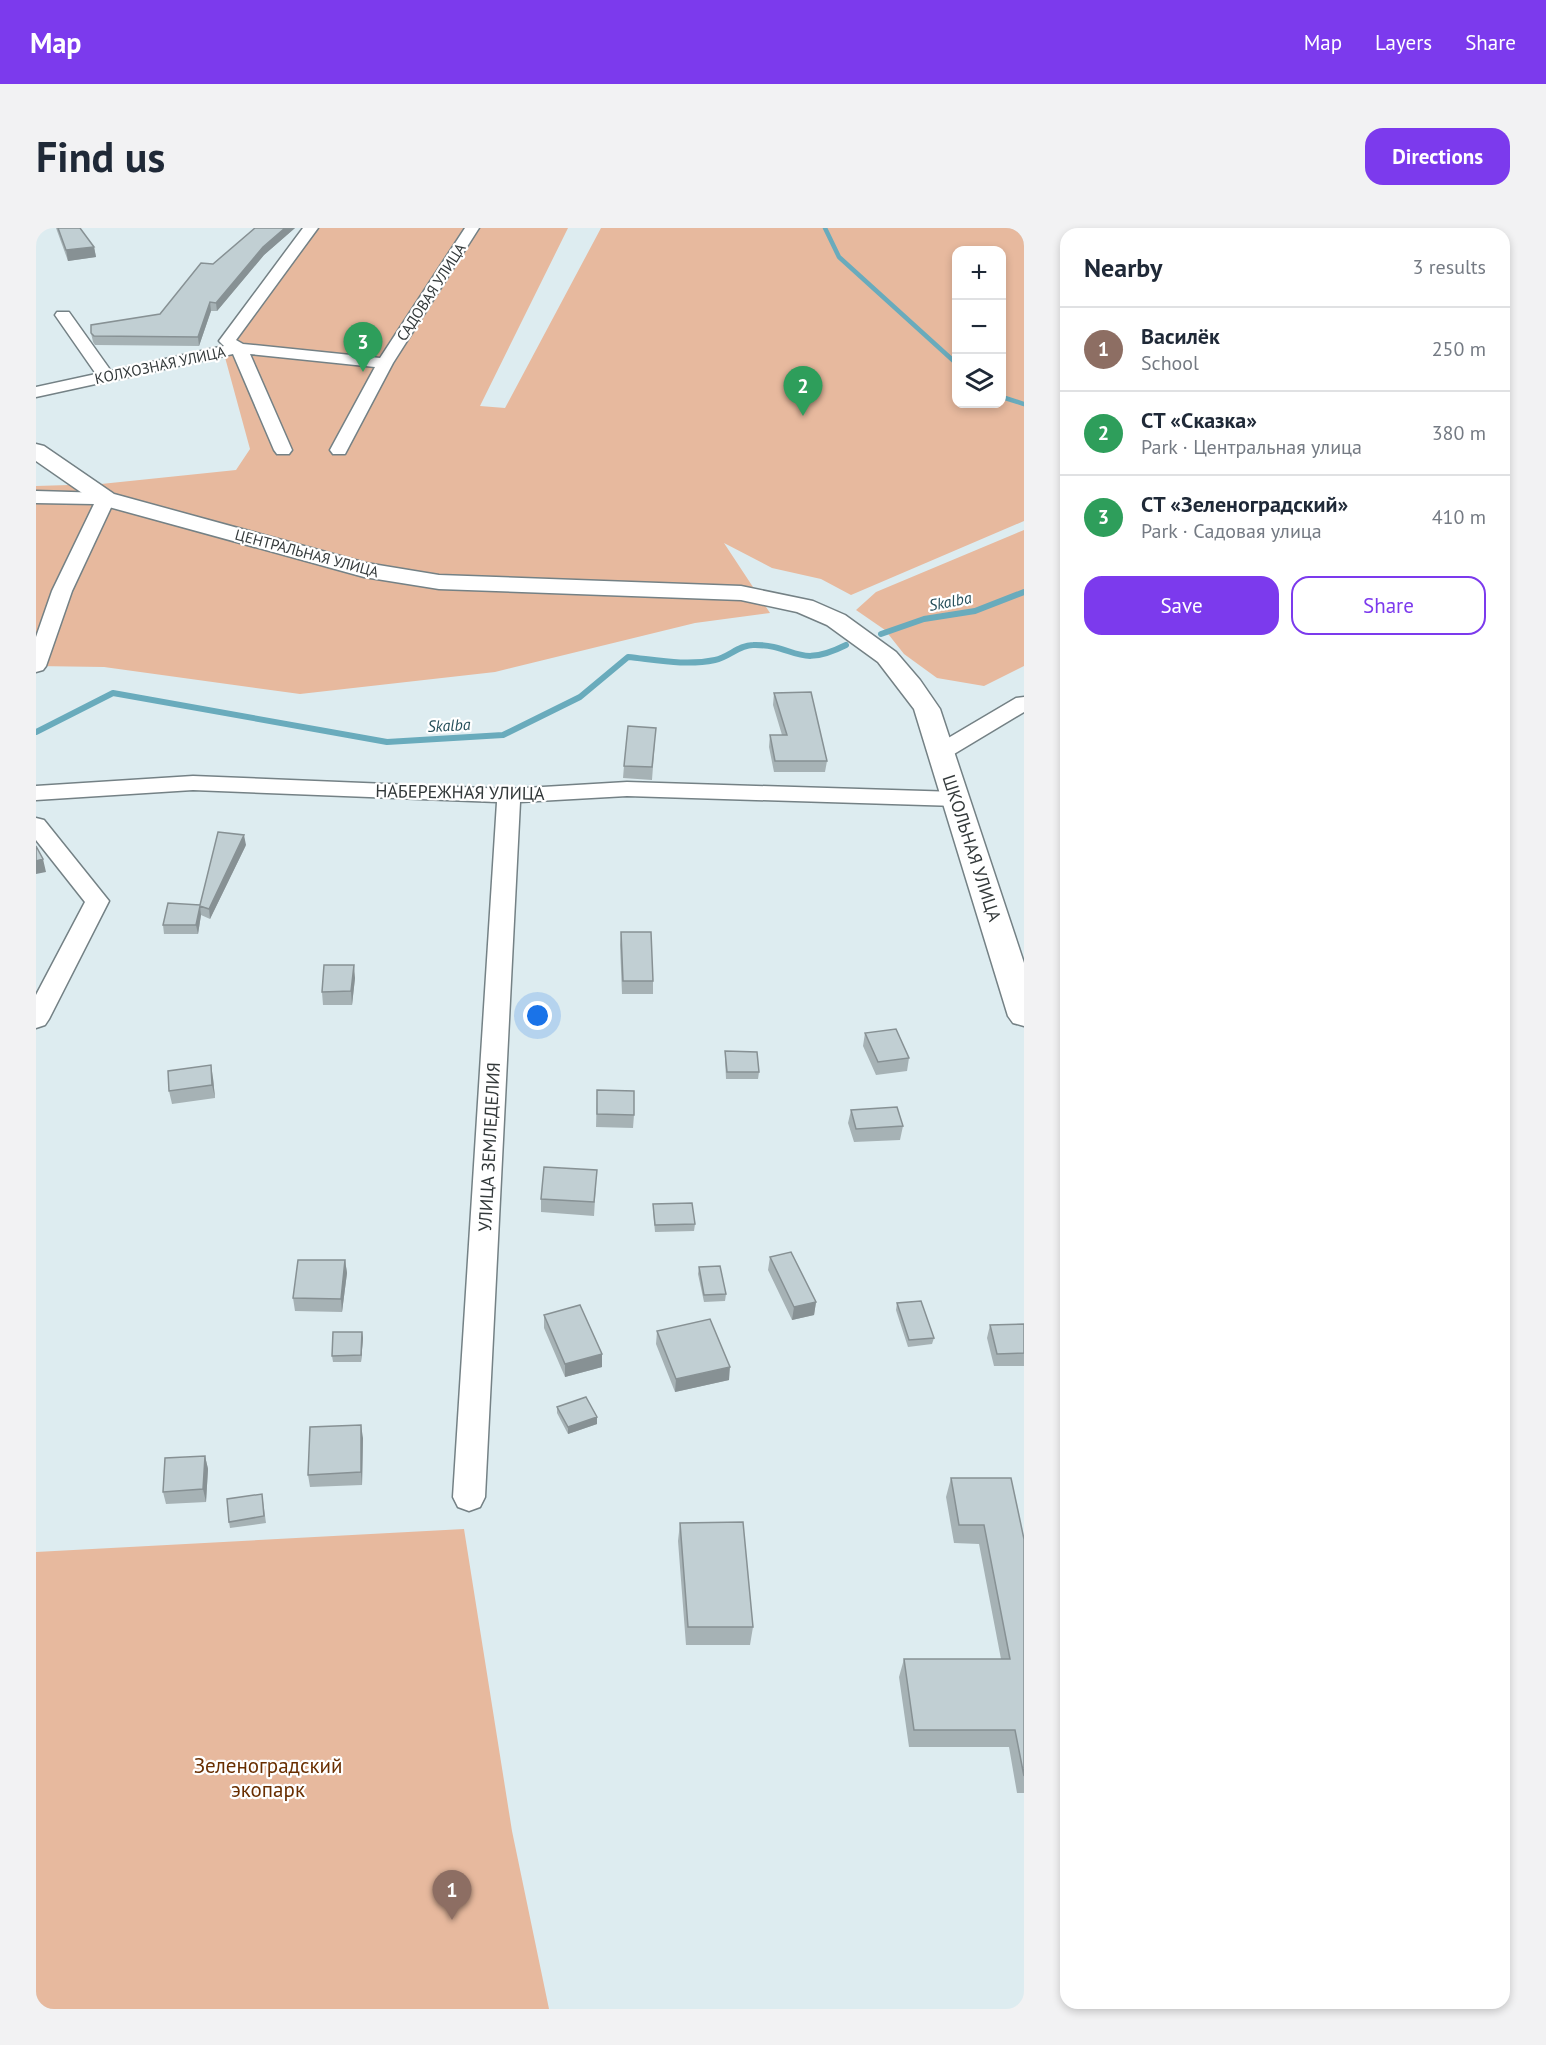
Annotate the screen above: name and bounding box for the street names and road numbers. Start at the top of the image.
street label: САДОВАЯ УЛИЦА [392,239,470,345]
street label: КОЛХОЗНАЯ УЛИЦА [93,342,227,388]
street label: ЦЕНТРАЛЬНАЯ УЛИЦА [233,525,381,581]
street label: ШКОЛЬНАЯ УЛИЦА [937,772,1007,925]
street label: НАБЕРЕЖНАЯ УЛИЦА [375,779,545,805]
street label: УЛИЦА ЗЕМЛЕДЕЛИЯ [473,1062,505,1232]

